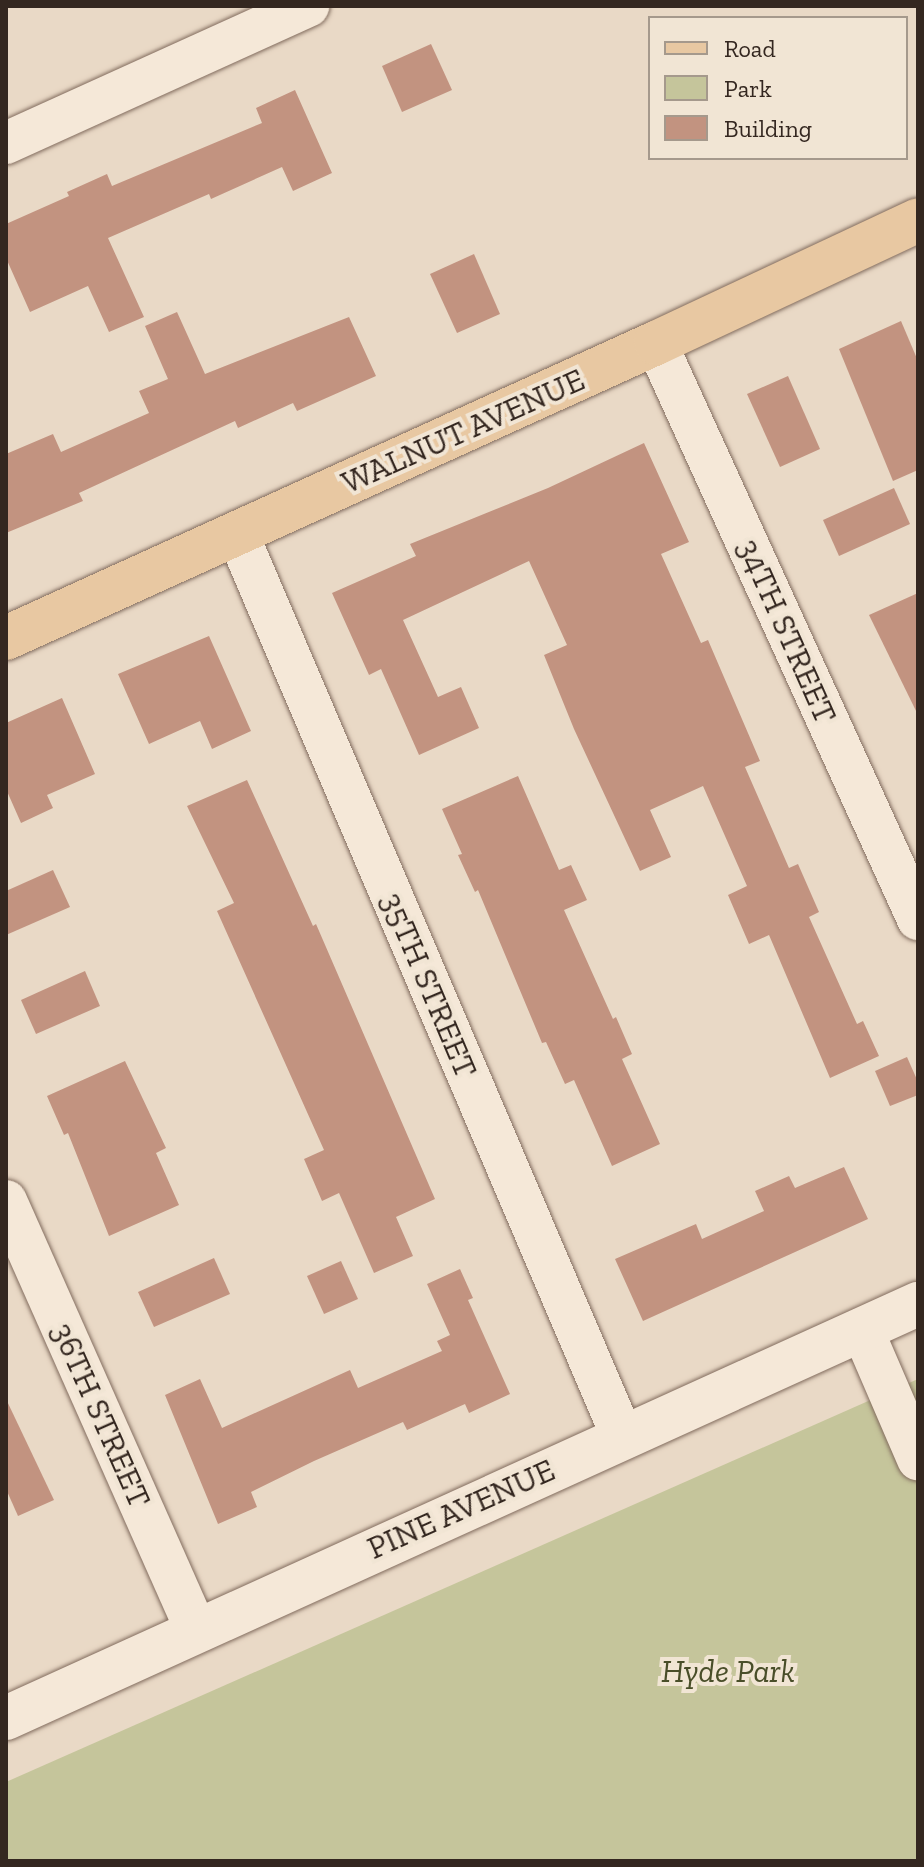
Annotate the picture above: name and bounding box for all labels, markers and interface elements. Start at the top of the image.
legend [648,16,908,160]
text: Road [724,34,776,63]
text: Park [724,74,772,103]
text: Building [724,114,812,143]
street label: WALNUT AVENUE [335,360,591,502]
street label: 34TH STREET [729,533,845,729]
street label: 35TH STREET [373,887,485,1083]
street label: 36TH STREET [43,1317,159,1513]
street label: PINE AVENUE [361,1450,561,1568]
park label: Hyde Park [661,1652,795,1690]

